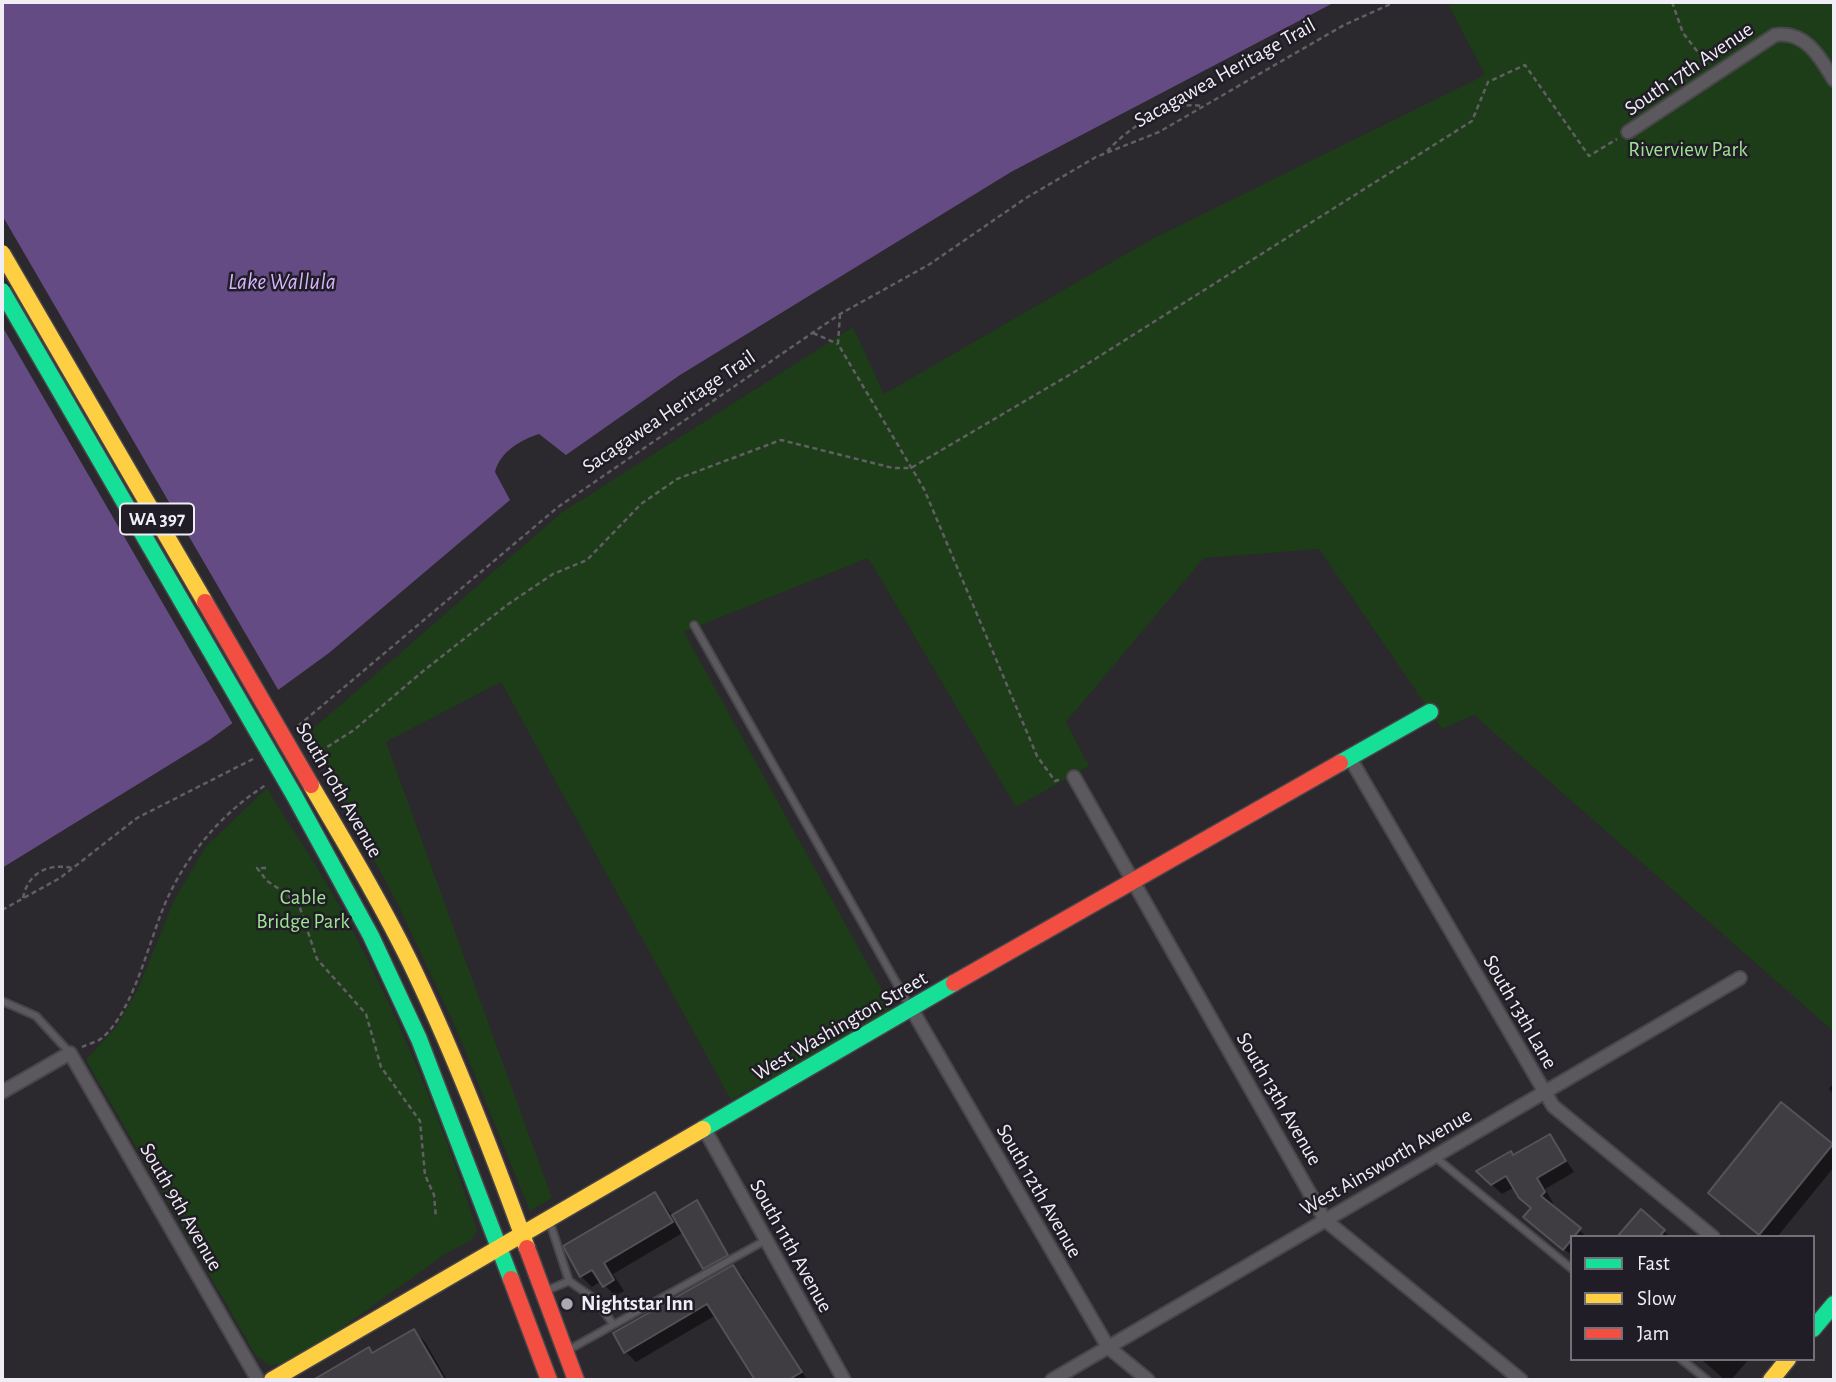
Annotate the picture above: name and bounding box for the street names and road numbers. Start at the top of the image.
street label: Sacagawea Heritage Trail [1130,13,1320,133]
street label: South 17th Avenue [1620,17,1758,121]
street label: Sacagawea Heritage Trail [578,345,760,479]
road number: WA 397 [120,504,194,534]
street label: South 10th Avenue [290,718,388,862]
street label: South 13th Lane [1477,951,1563,1073]
street label: West Washington Street [748,966,932,1086]
street label: South 13th Avenue [1231,1028,1327,1170]
street label: West Ainsworth Avenue [1296,1103,1476,1221]
street label: South 12th Avenue [990,1119,1088,1263]
street label: South 9th Avenue [134,1138,228,1276]
street label: South 11th Avenue [744,1175,838,1317]

